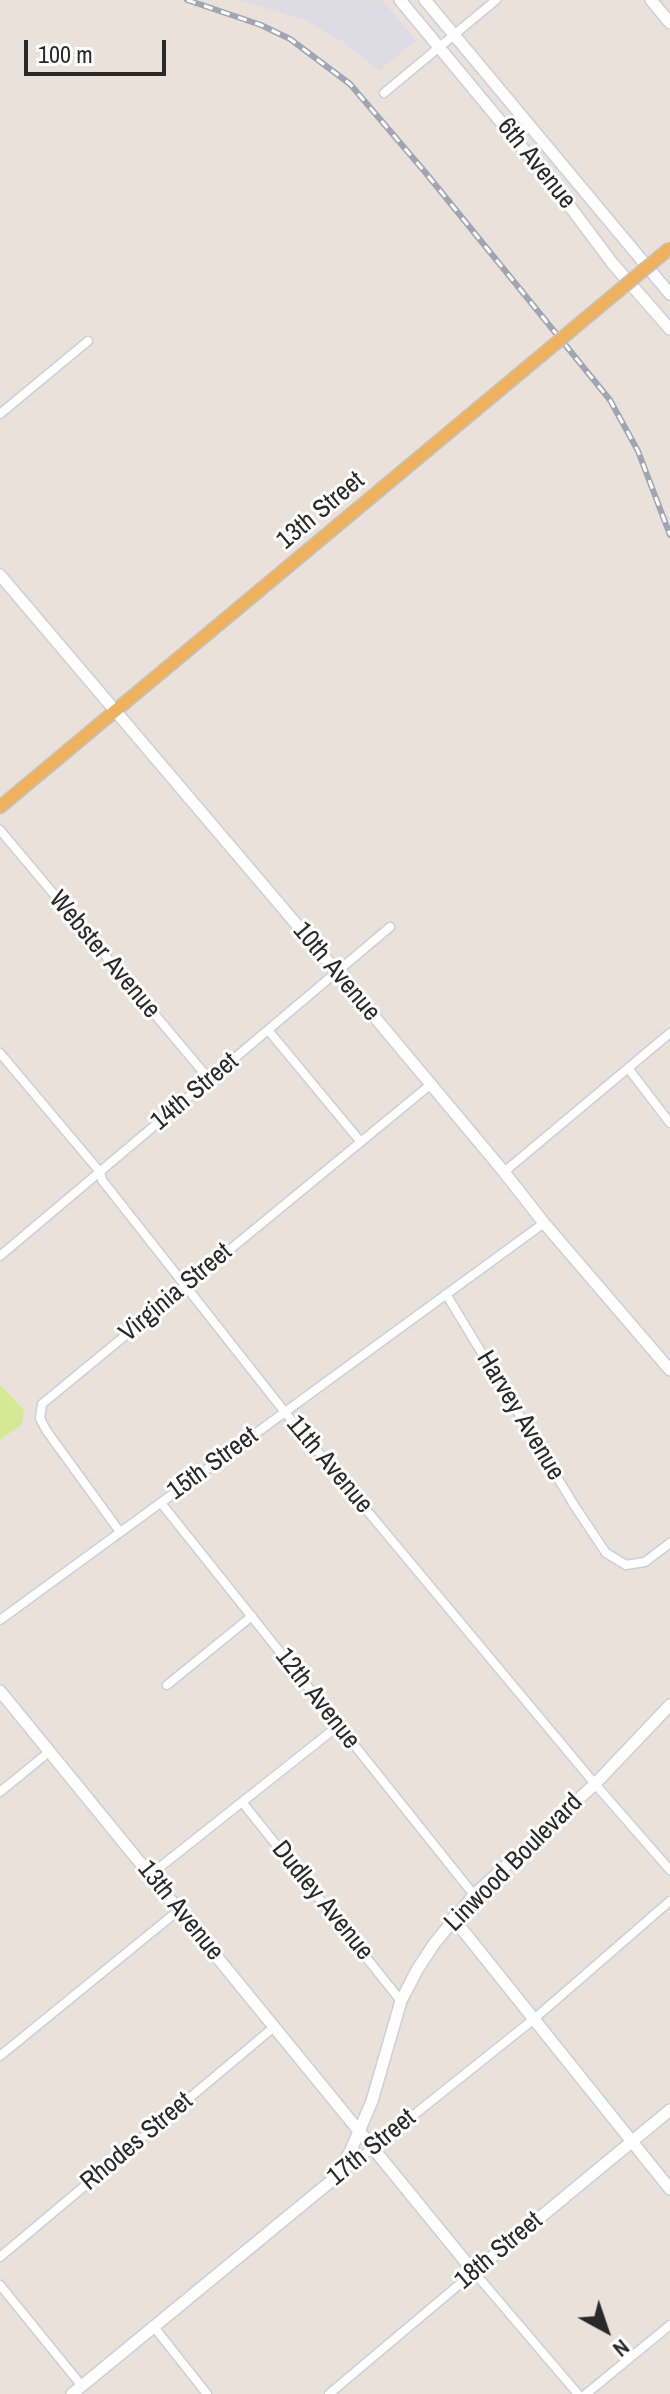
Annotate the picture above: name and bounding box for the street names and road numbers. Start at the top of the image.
street label: 6th Avenue [490,112,582,216]
street label: 13th Street [271,466,371,556]
street label: Webster Avenue [42,885,166,1025]
street label: 10th Avenue [286,916,386,1028]
street label: 14th Street [145,1047,245,1137]
street label: Virginia Street [113,1237,239,1349]
street label: Harvey Avenue [469,1346,571,1486]
street label: 11th Avenue [279,1410,379,1520]
street label: 15th Street [162,1421,264,1507]
street label: 12th Avenue [268,1642,366,1756]
street label: Linwood Boulevard [438,1787,590,1939]
street label: Dudley Avenue [264,1835,380,1967]
street label: 13th Avenue [130,1855,230,1967]
street label: Rhodes Street [75,2086,199,2198]
street label: 17th Street [322,2103,422,2193]
street label: 18th Street [449,2206,549,2296]

